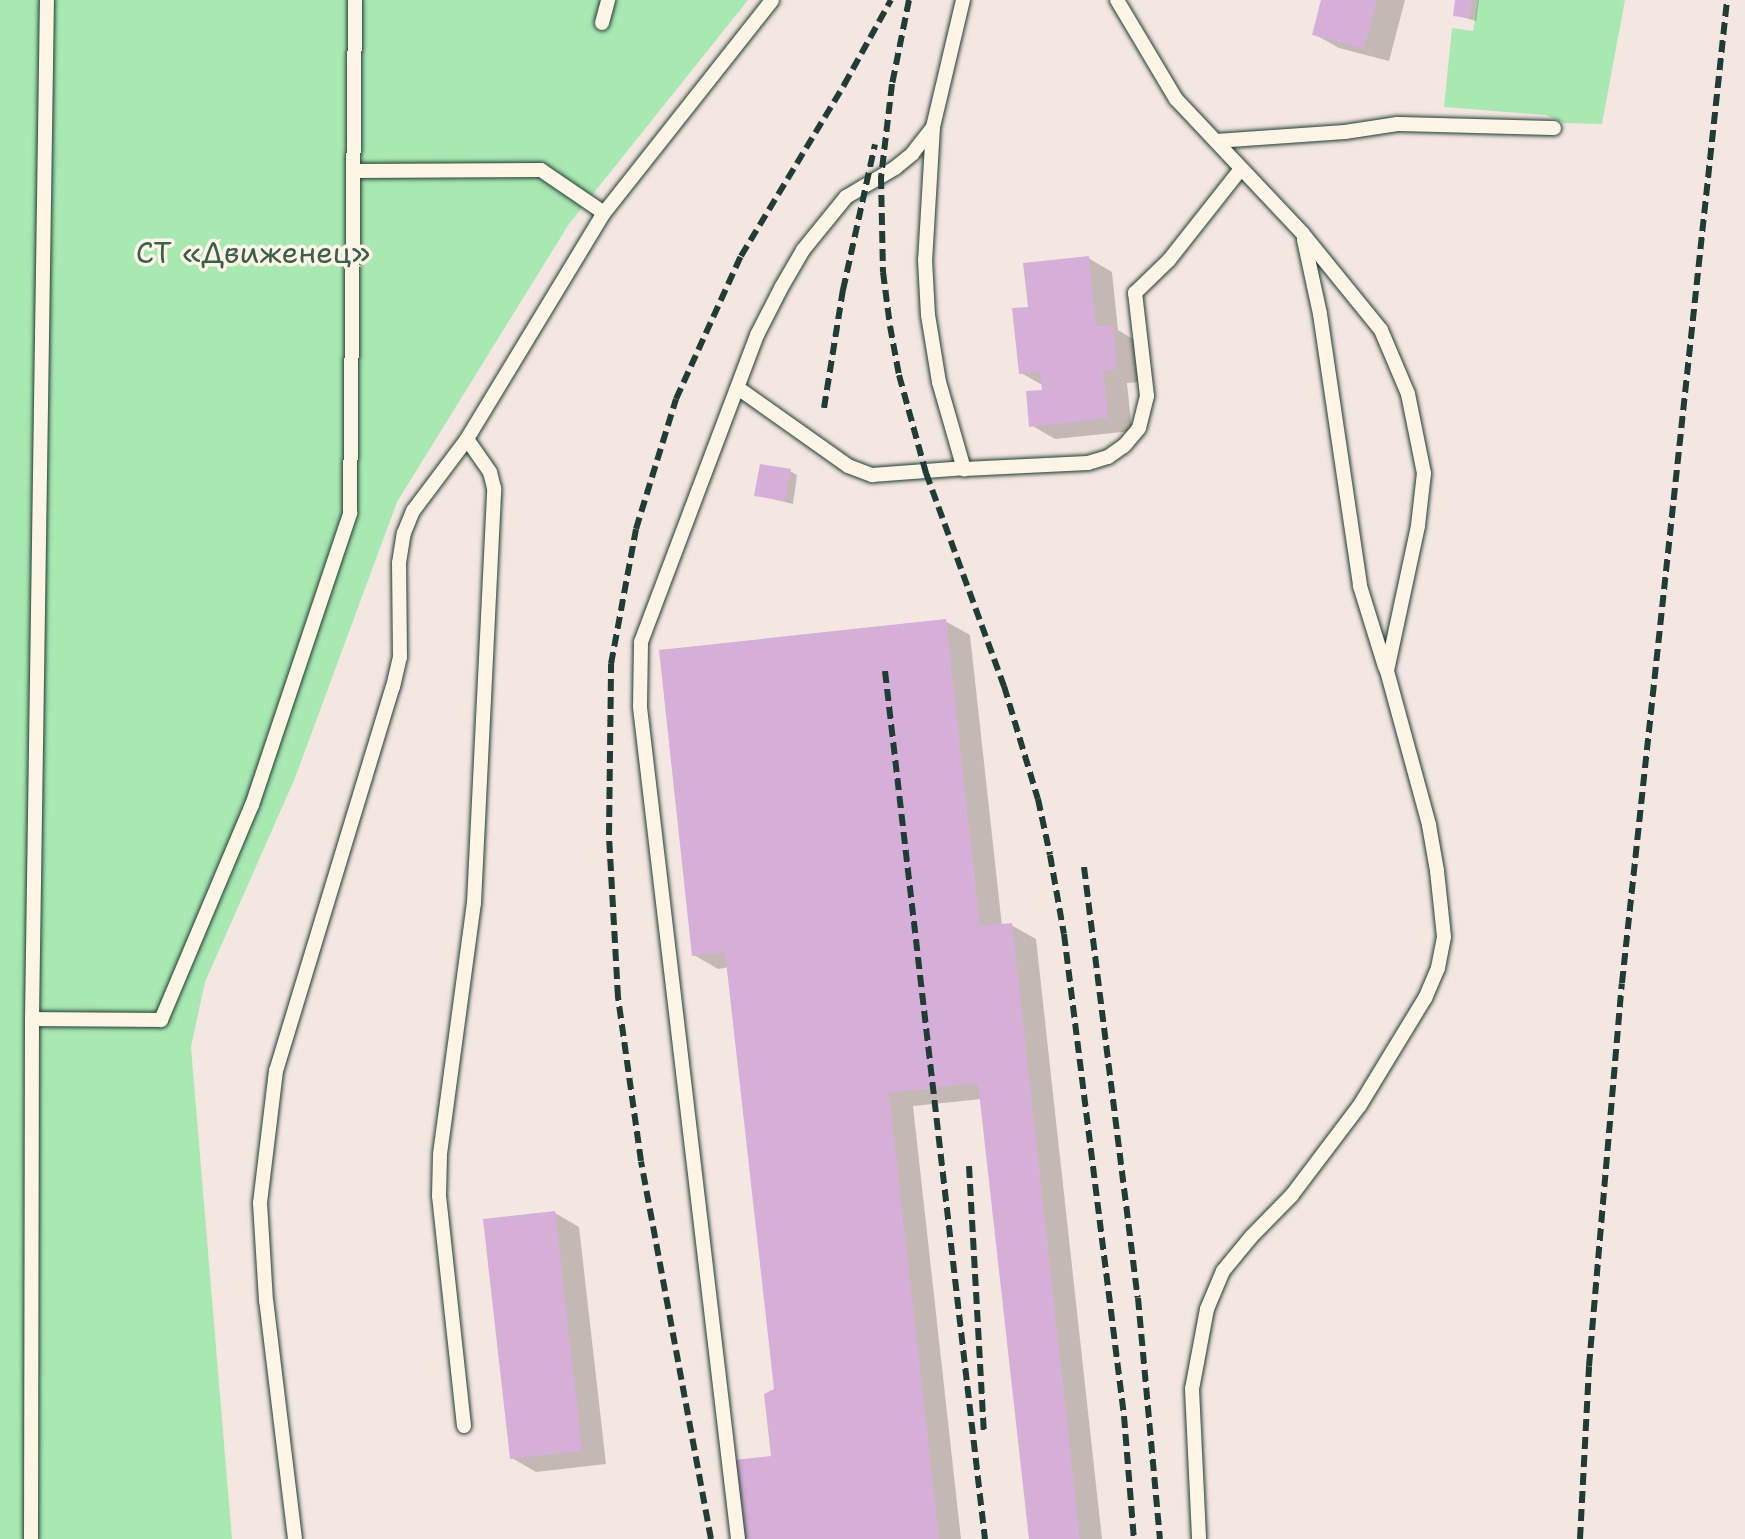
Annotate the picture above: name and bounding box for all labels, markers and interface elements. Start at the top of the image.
park label: СТ «Движенец» [136,235,370,271]

